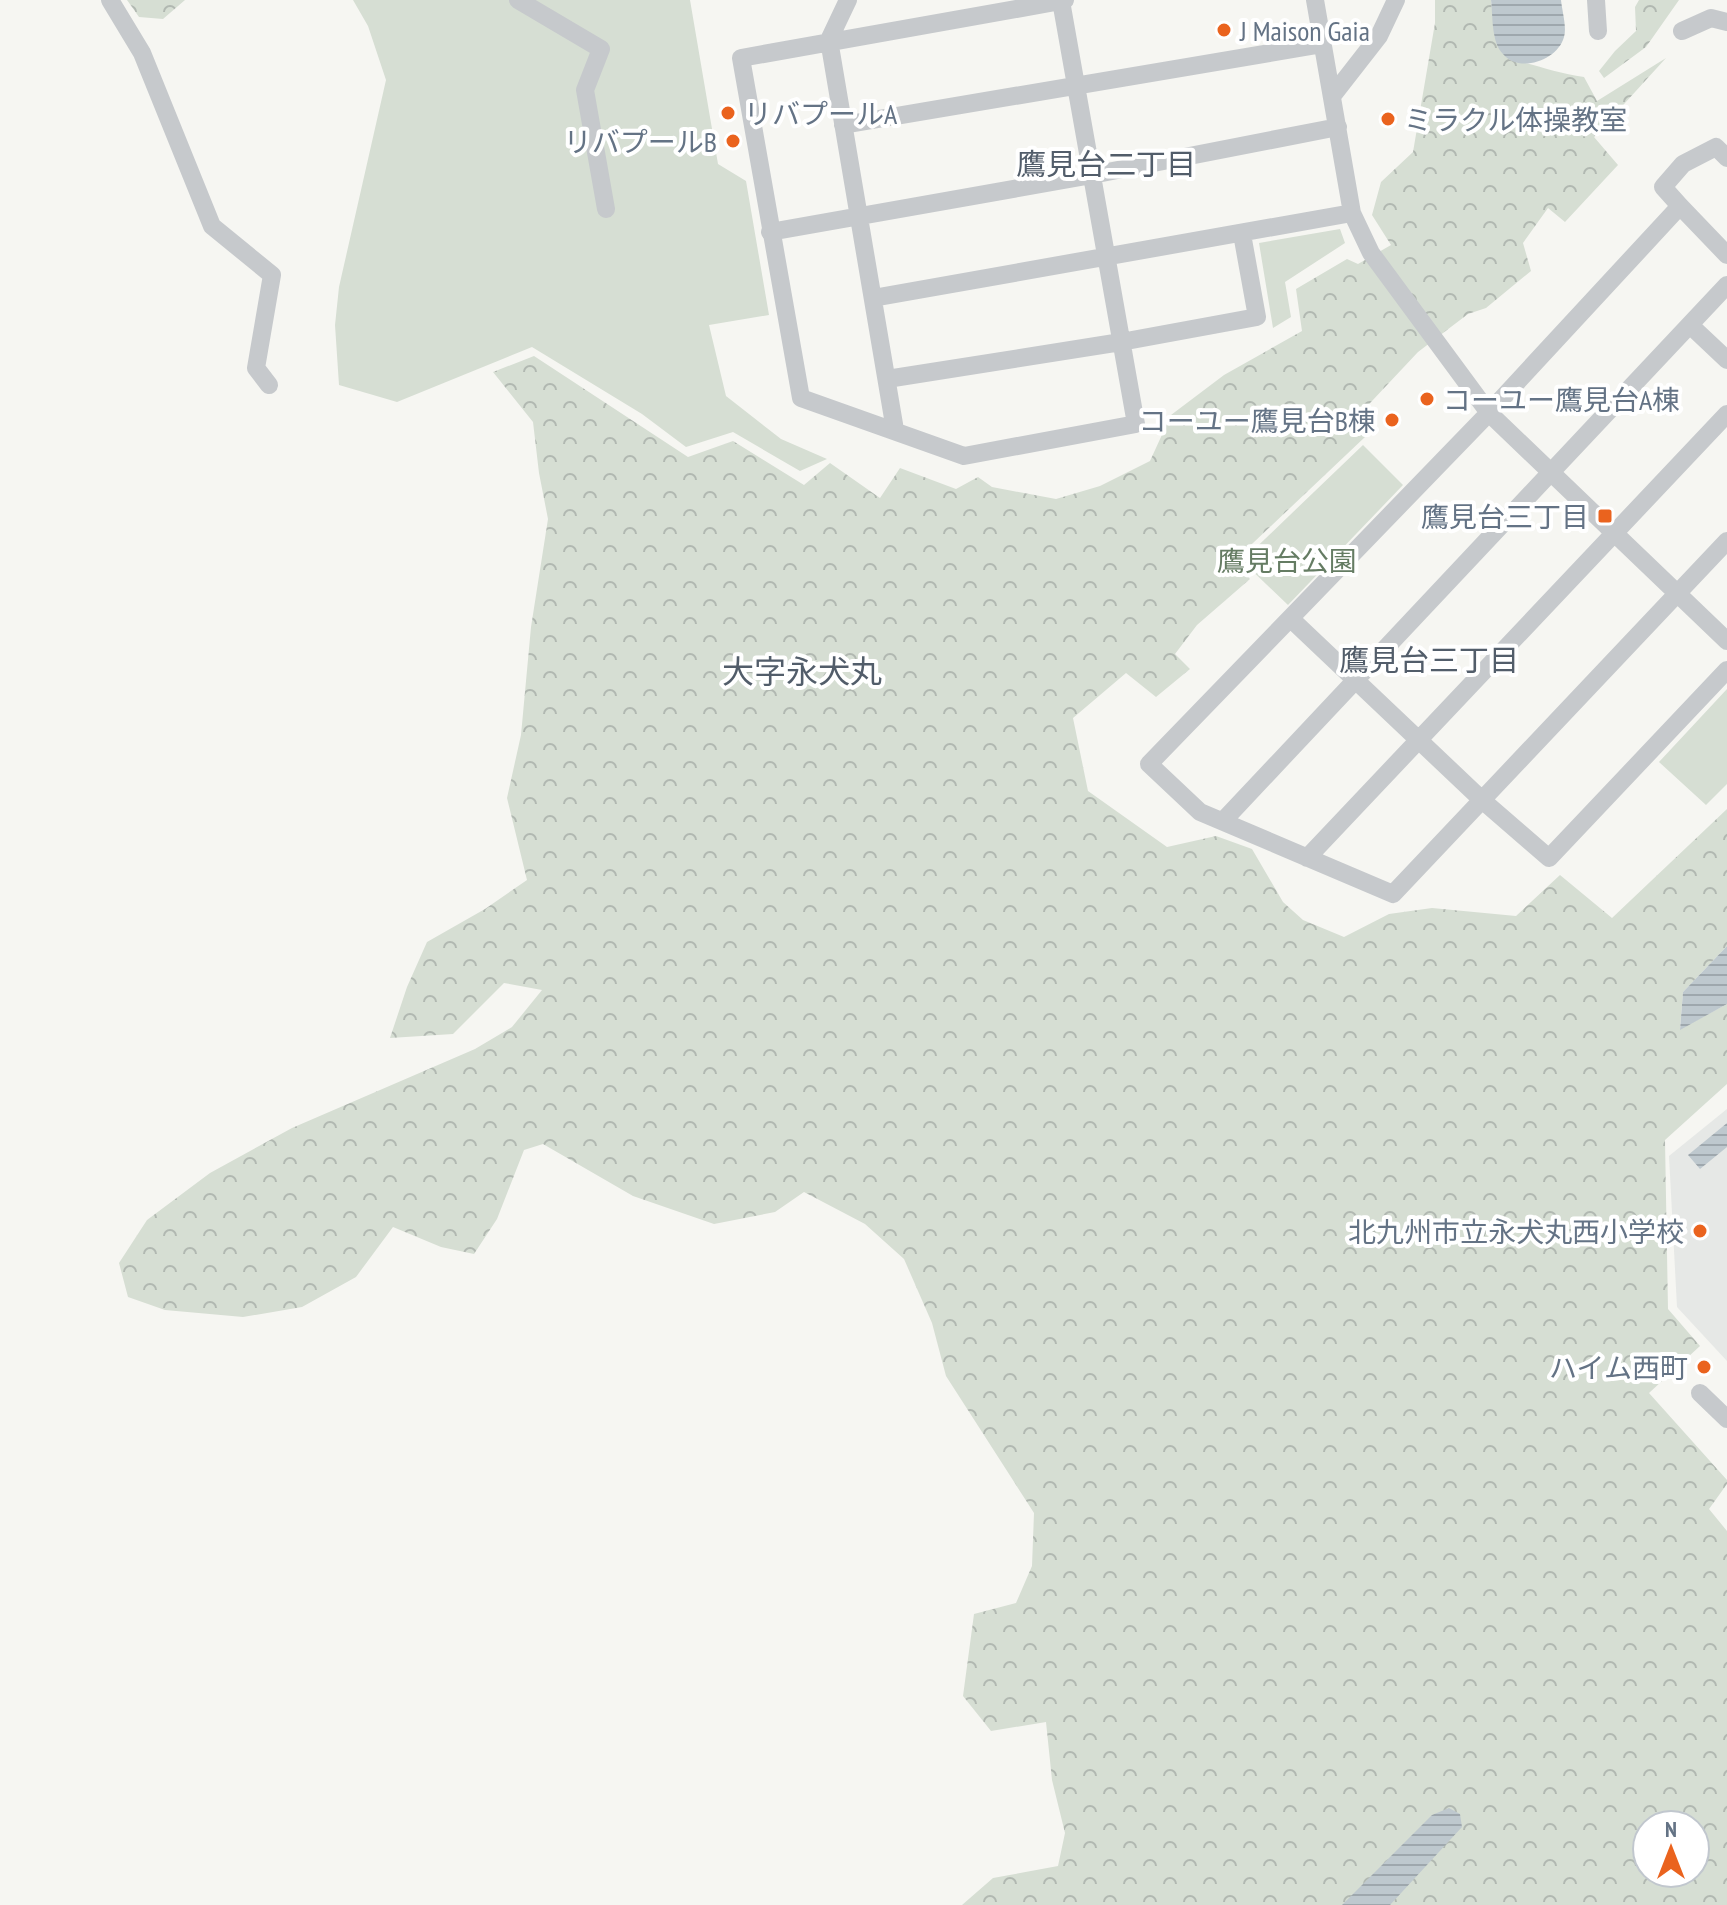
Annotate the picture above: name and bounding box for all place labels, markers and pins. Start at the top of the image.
place label: J Maison Gaia [1239,12,1370,49]
marker: J Maison Gaia [1215,21,1233,39]
place label: リバプールA [744,95,898,132]
place label: ミラクル体操教室 [1404,101,1627,138]
marker: リバプールA [719,104,737,122]
marker: ミラクル体操教室 [1379,110,1397,128]
place label: リバプールB [564,123,717,160]
marker: リバプールB [724,132,742,150]
place label: コーユー鷹見台A棟 [1443,381,1680,418]
marker: コーユー鷹見台A棟 [1418,390,1436,408]
place label: コーユー鷹見台B棟 [1139,402,1376,439]
marker: コーユー鷹見台B棟 [1383,411,1401,429]
place label: 鷹見台三丁目 [1421,498,1589,535]
marker: 鷹見台三丁目 [1596,507,1614,525]
place label: 北九州市立永犬丸西小学校 [1348,1213,1684,1250]
marker: 北九州市立永犬丸西小学校 [1691,1222,1709,1240]
place label: ハイム西町 [1549,1349,1688,1386]
marker: ハイム西町 [1695,1358,1713,1376]

